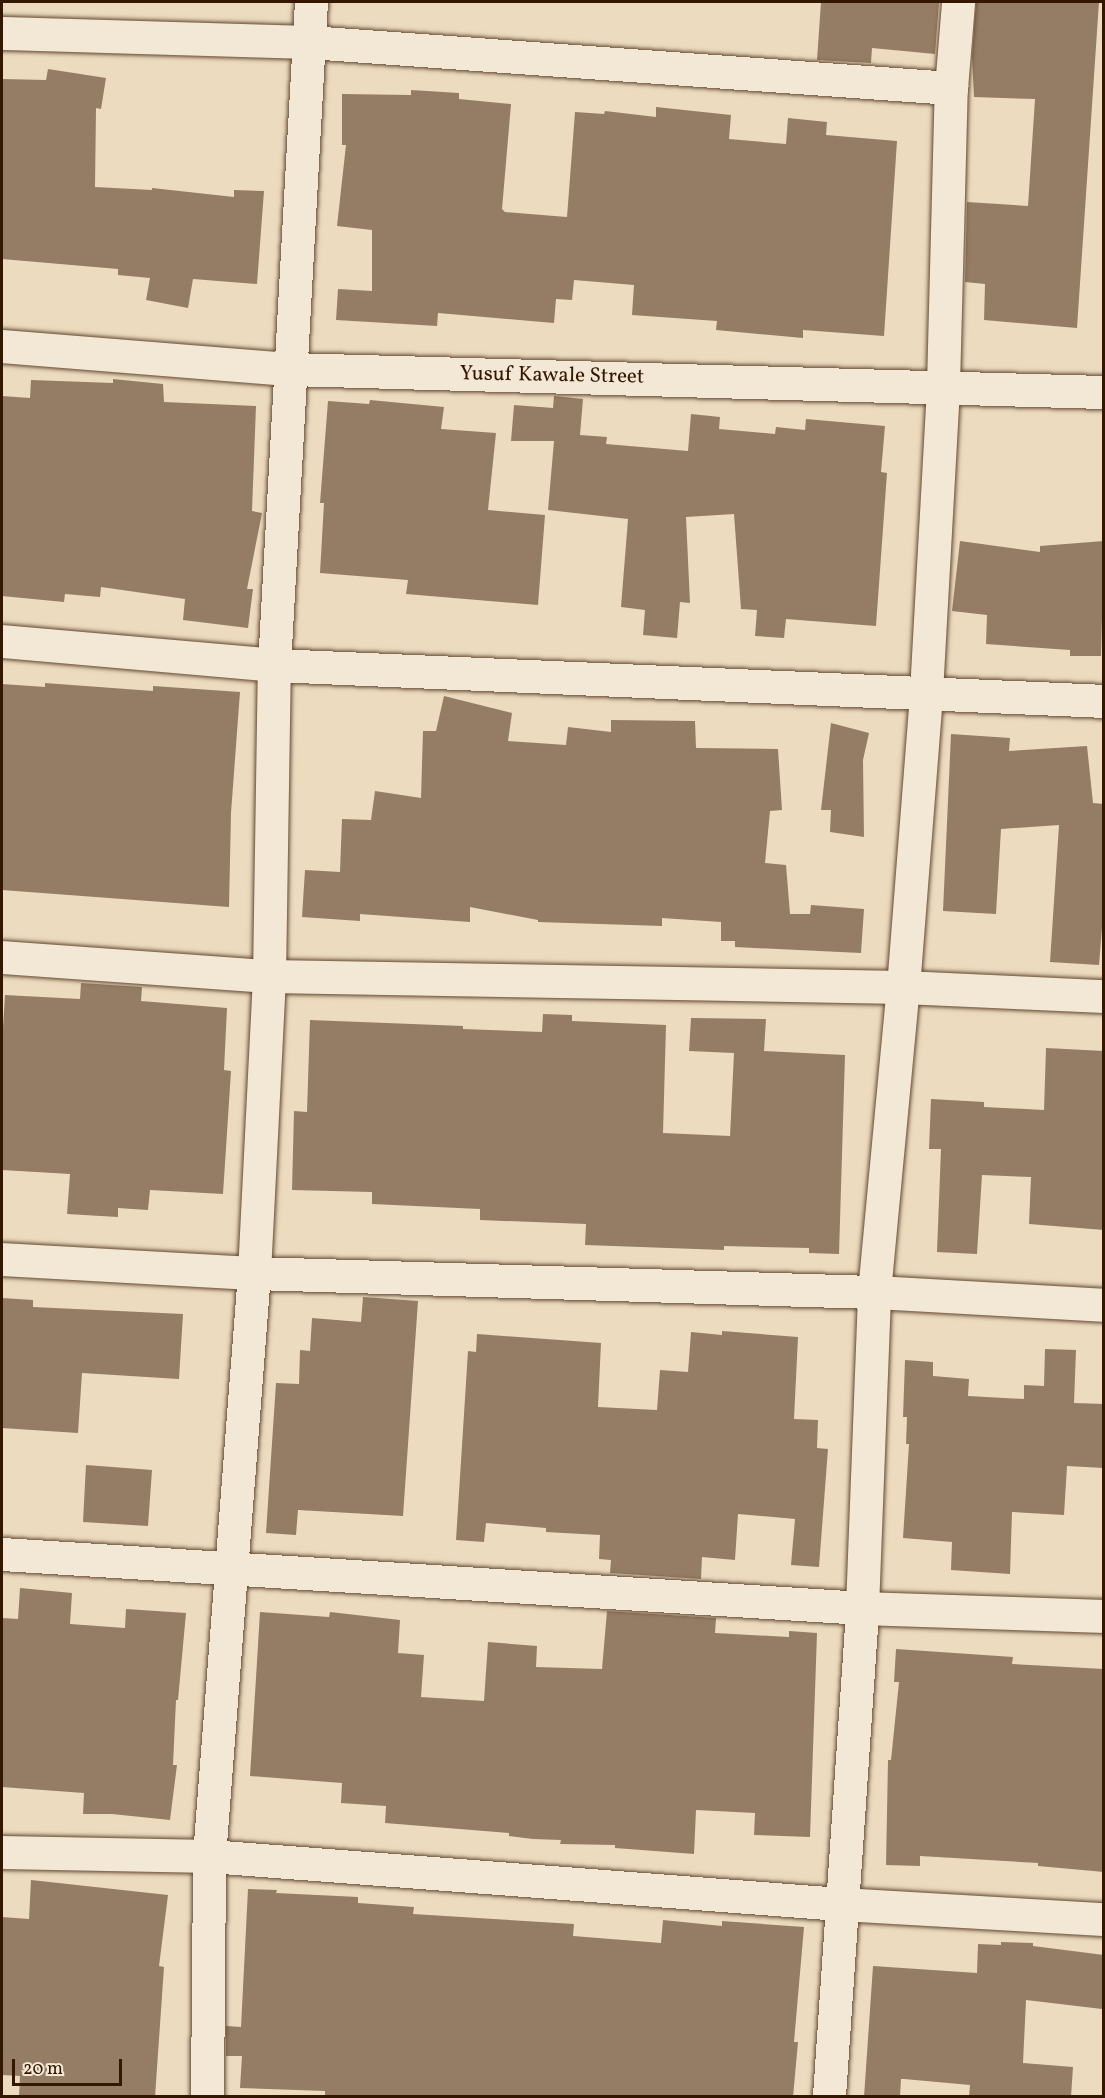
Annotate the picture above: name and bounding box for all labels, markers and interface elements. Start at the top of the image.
street label: Yusuf Kawale Street [461,362,643,390]
scale bar [15,2047,124,2085]
text: 20 m [23,2057,63,2082]

